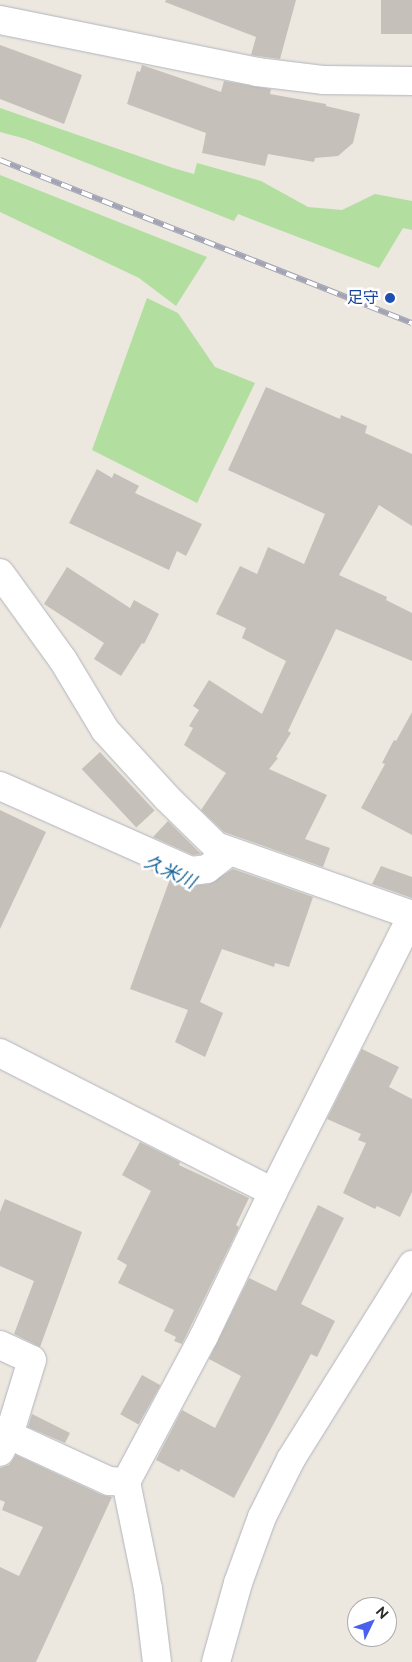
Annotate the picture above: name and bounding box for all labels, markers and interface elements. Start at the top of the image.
place label: 足守 [347,288,379,308]
marker: 足守 [383,291,397,305]
water label: 久米川 [141,851,199,893]
north arrow [347,1597,397,1647]
text: N [373,1603,392,1622]

